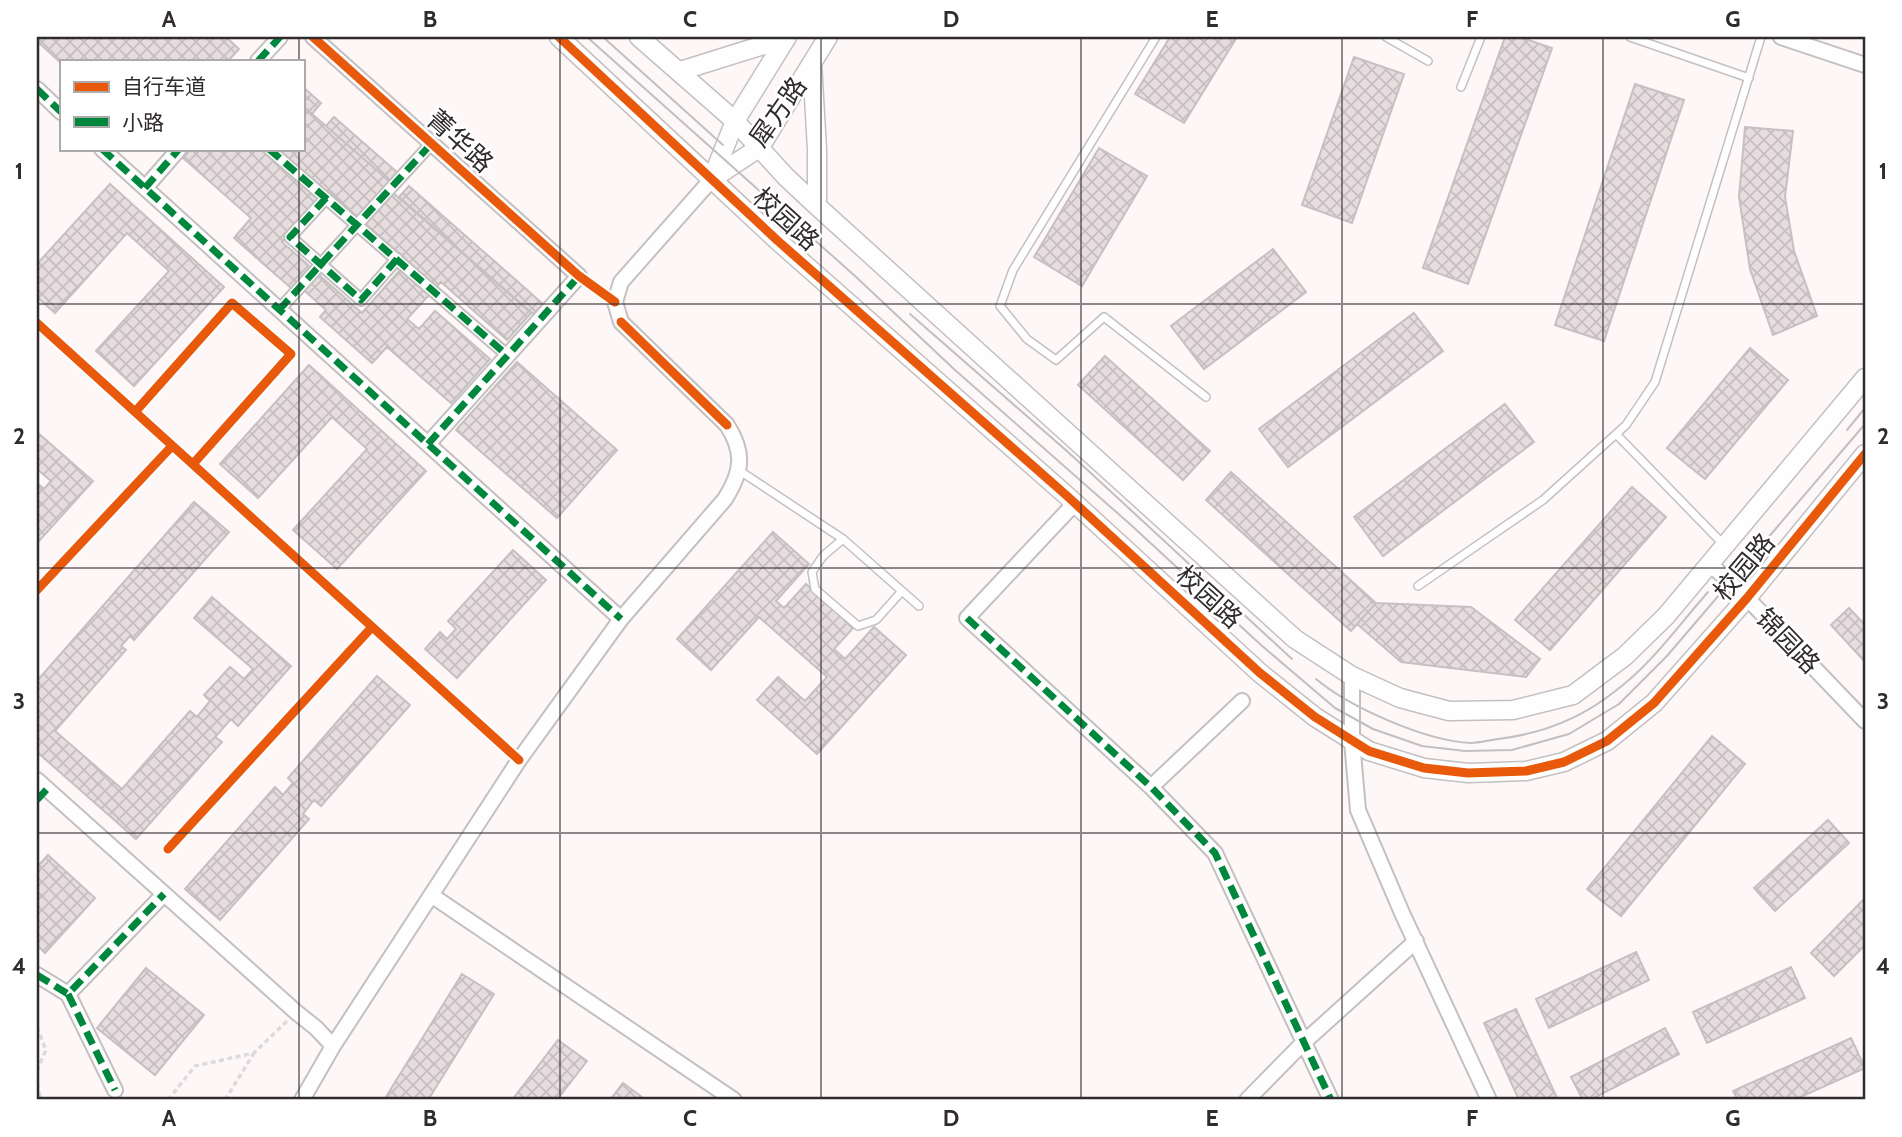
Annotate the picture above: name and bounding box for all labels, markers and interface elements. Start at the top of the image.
text: A [162,5,177,33]
text: B [423,5,437,33]
text: C [683,5,697,33]
text: D [943,5,959,33]
text: E [1205,5,1219,33]
text: F [1466,5,1478,33]
text: G [1725,5,1741,33]
legend [60,60,304,150]
street label: 犀方路 [743,71,813,153]
text: 自行车道 [122,74,206,99]
street label: 菁华路 [420,103,500,179]
text: 小路 [122,110,164,135]
text: 1 [15,157,23,185]
text: 1 [1879,157,1887,185]
street label: 校园路 [746,181,826,257]
text: 2 [13,422,25,450]
text: 2 [1877,422,1889,450]
street label: 校园路 [1707,527,1781,607]
street label: 校园路 [1169,559,1249,635]
street label: 锦园路 [1749,602,1827,680]
text: 3 [13,687,25,715]
text: 3 [1877,687,1889,715]
text: 4 [12,952,26,980]
text: 4 [1876,952,1890,980]
text: A [162,1104,177,1132]
text: B [423,1104,437,1132]
text: C [683,1104,697,1132]
text: D [943,1104,959,1132]
text: E [1205,1104,1219,1132]
text: F [1466,1104,1478,1132]
text: G [1725,1104,1741,1132]

